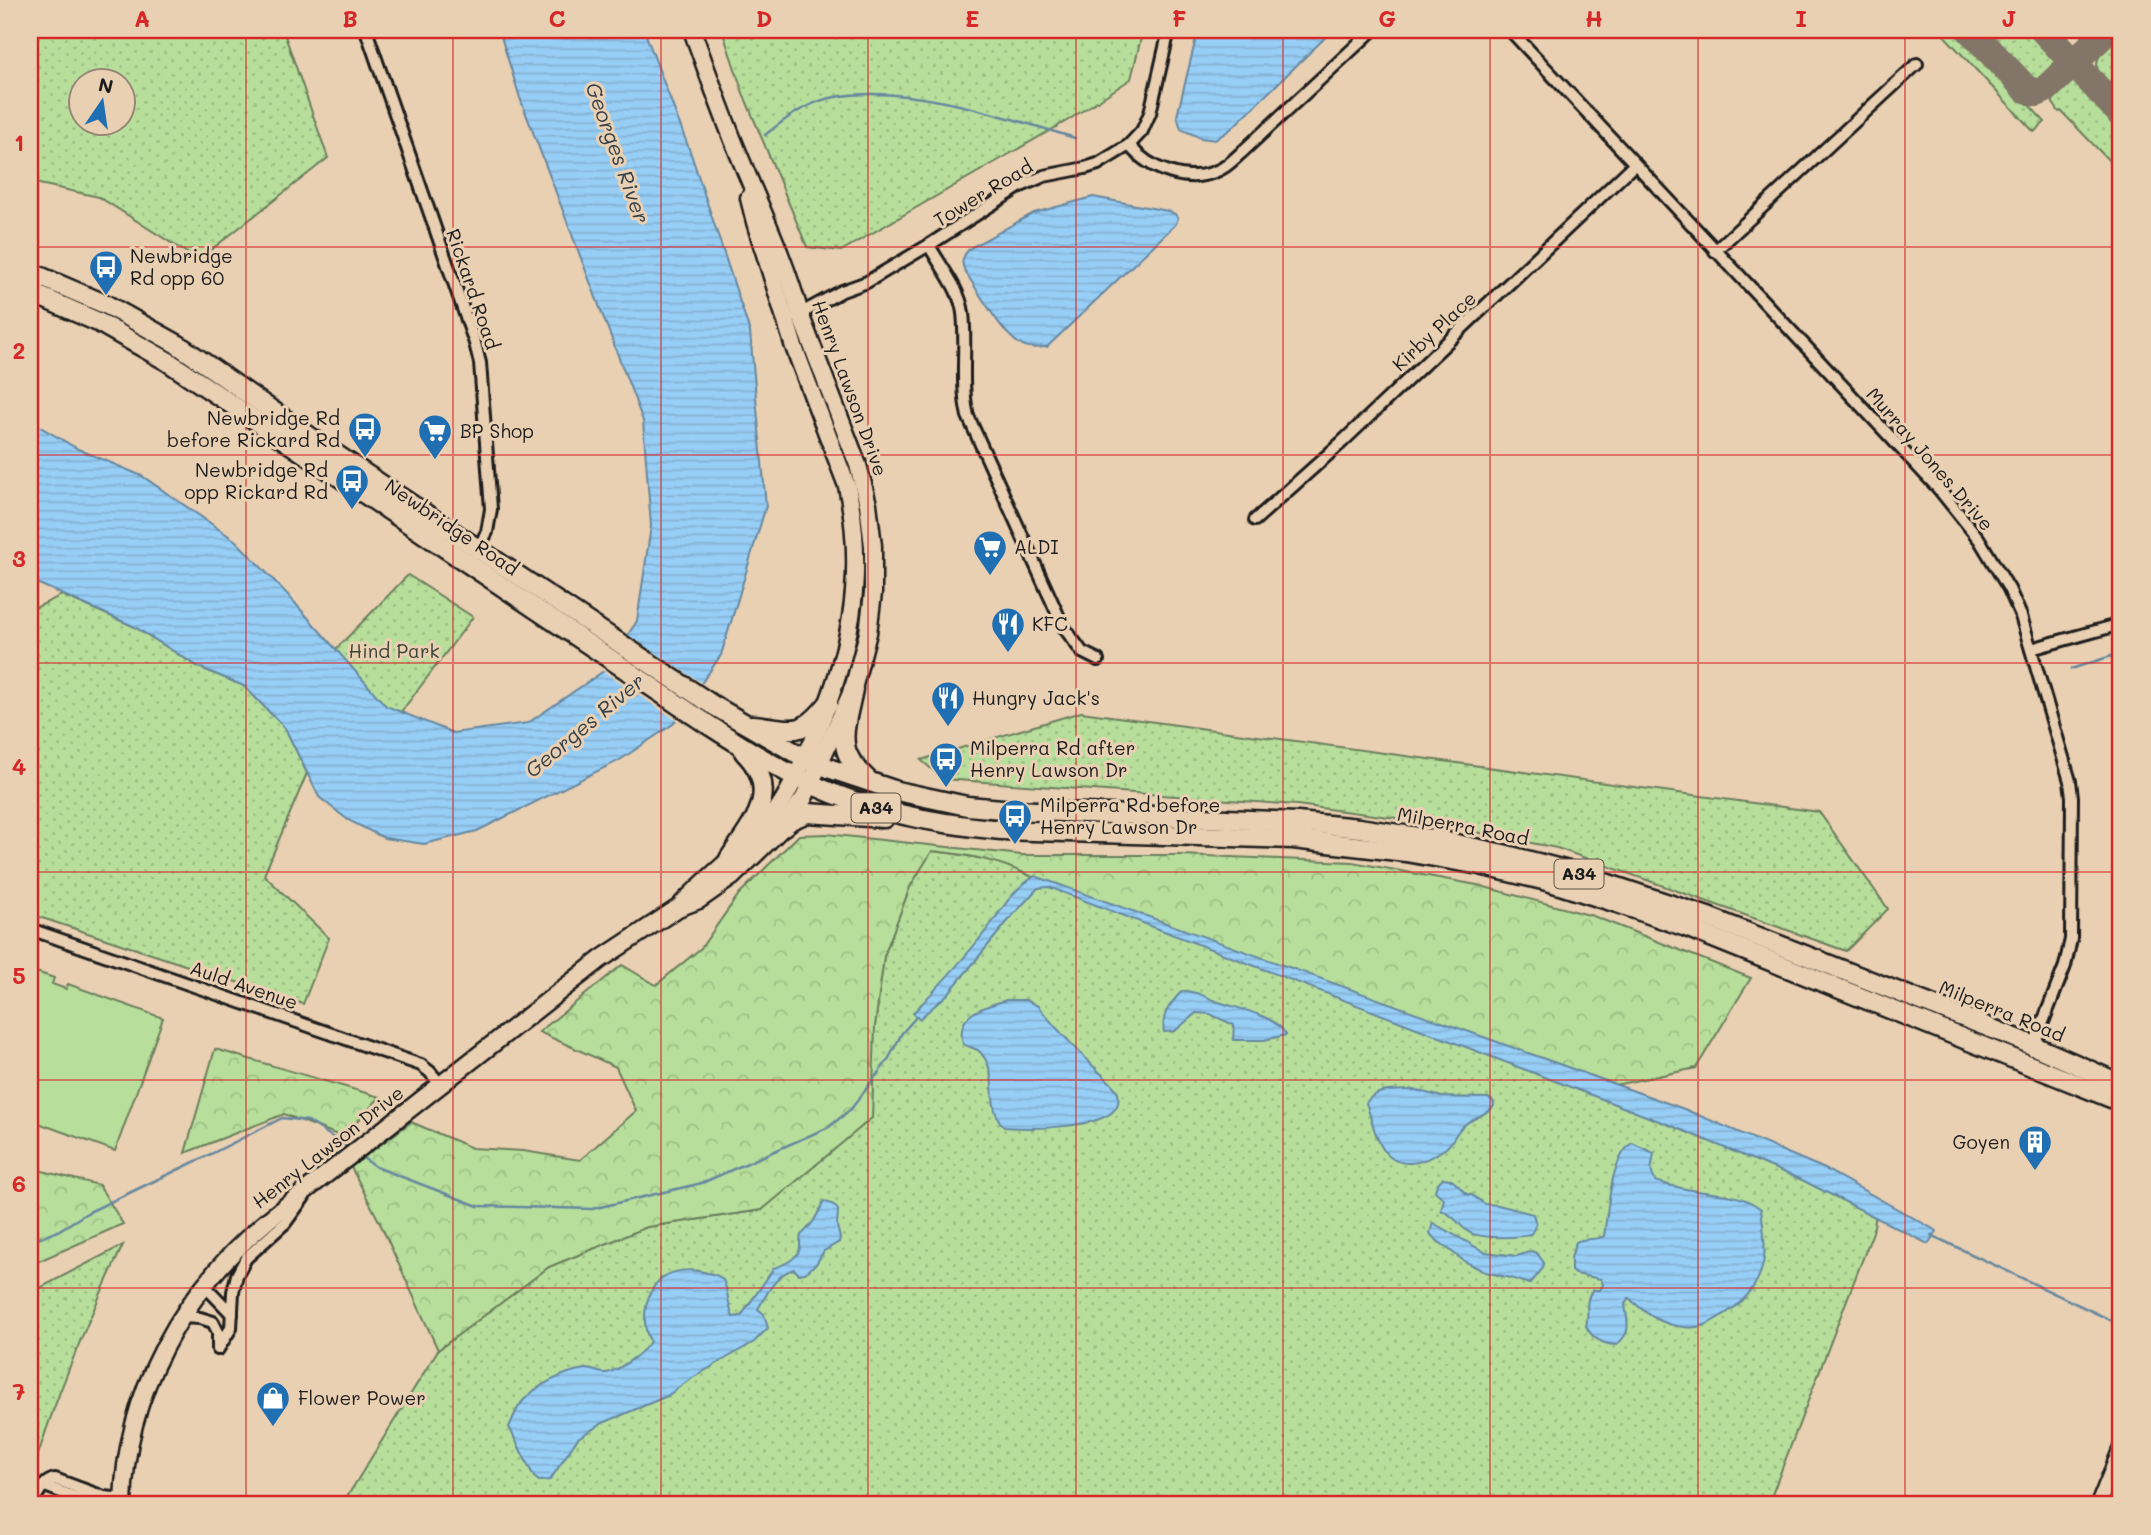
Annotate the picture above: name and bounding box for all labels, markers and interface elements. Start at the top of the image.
text: A [134,3,150,33]
text: B [342,3,358,33]
text: C [548,3,566,33]
text: D [756,3,772,33]
text: E [965,3,979,33]
text: F [1172,3,1186,33]
text: G [1378,3,1396,33]
text: H [1585,3,1603,33]
text: I [1795,3,1807,33]
text: J [2001,3,2017,33]
north arrow [66,66,136,136]
text: N [96,71,116,99]
water label: Georges River [580,78,656,227]
text: 1 [14,127,24,157]
street label: Tower Road [929,153,1037,232]
street label: Rickard Road [441,225,506,353]
place label: Newbridge Rd opp 60 [130,243,233,290]
bus stop icon: Newbridge Rd opp 60 [87,248,125,297]
street label: Kirby Place [1386,285,1481,376]
street label: Henry Lawson Drive [807,297,894,479]
text: 2 [13,335,25,365]
street label: Murray Jones Drive [1861,382,2000,536]
place label: Newbridge Rd before Rickard Rd [167,405,340,452]
bus stop icon: Newbridge Rd before Rickard Rd [346,410,384,459]
supermarket icon: BP Shop [416,412,454,461]
place label: BP Shop [460,418,534,443]
place label: Newbridge Rd opp Rickard Rd [184,457,328,504]
bus stop icon: Newbridge Rd opp Rickard Rd [333,462,371,511]
street label: Newbridge Road [381,473,524,581]
supermarket icon: ALDI [971,528,1009,577]
place label: ALDI [1014,534,1059,559]
text: 3 [12,543,26,573]
restaurant icon: KFC [989,605,1027,654]
place label: KFC [1032,611,1068,636]
park label: Hind Park [348,638,440,663]
water label: Georges River [519,667,649,783]
restaurant icon: Hungry Jack's [929,679,967,728]
place label: Hungry Jack's [972,685,1100,710]
place label: Milperra Rd after Henry Lawson Dr [970,735,1135,782]
bus stop icon: Milperra Rd after Henry Lawson Dr [927,740,965,789]
text: 4 [12,751,26,781]
place label: Milperra Rd before Henry Lawson Dr [1040,792,1220,839]
road number: A34 [852,794,900,822]
bus stop icon: Milperra Rd before Henry Lawson Dr [996,797,1034,846]
street label: Milperra Road [1395,800,1531,851]
road number: A34 [1554,860,1604,888]
street label: Auld Avenue [187,954,301,1015]
text: 5 [12,960,26,990]
street label: Milperra Road [1936,974,2069,1047]
street label: Henry Lawson Drive [247,1080,408,1213]
building icon: Goyen [2016,1123,2054,1172]
place label: Goyen [1952,1129,2010,1154]
text: 6 [12,1168,26,1198]
text: 7 [13,1376,26,1406]
shop icon: Flower Power [254,1379,292,1428]
place label: Flower Power [298,1385,426,1410]

